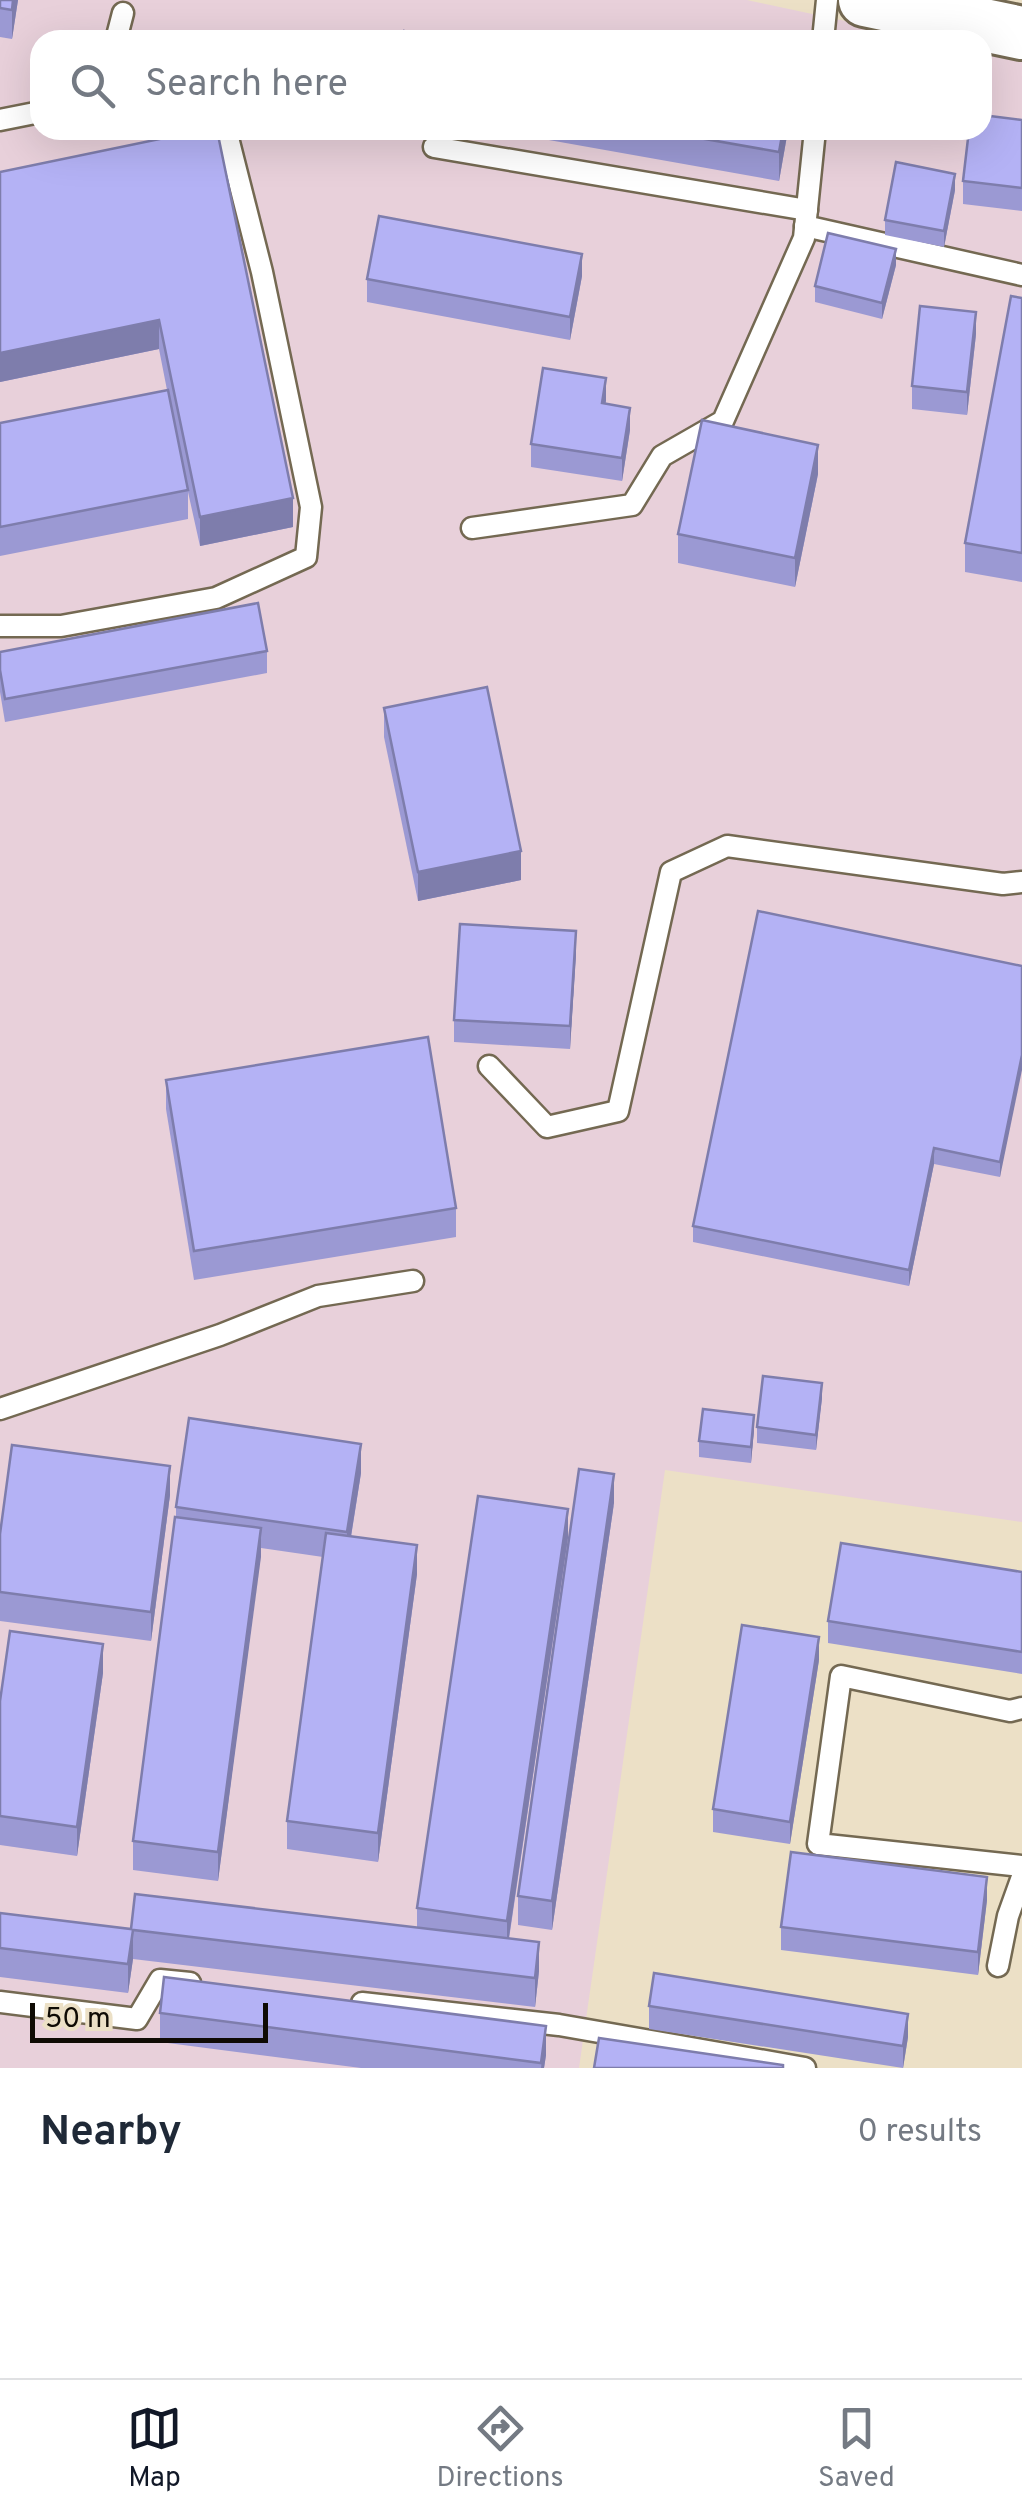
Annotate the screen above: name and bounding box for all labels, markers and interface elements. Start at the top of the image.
search box [30,30,992,140]
icon: search [65,58,120,113]
text: Search here [145,61,348,110]
scale bar [30,1998,268,2042]
text: 50 m [45,2002,111,2038]
text: Nearby [40,2107,182,2160]
text: 0 results [857,2113,982,2153]
tab: Map [127,2401,182,2497]
tab: Directions [436,2401,564,2497]
tab: Saved [818,2401,895,2497]

